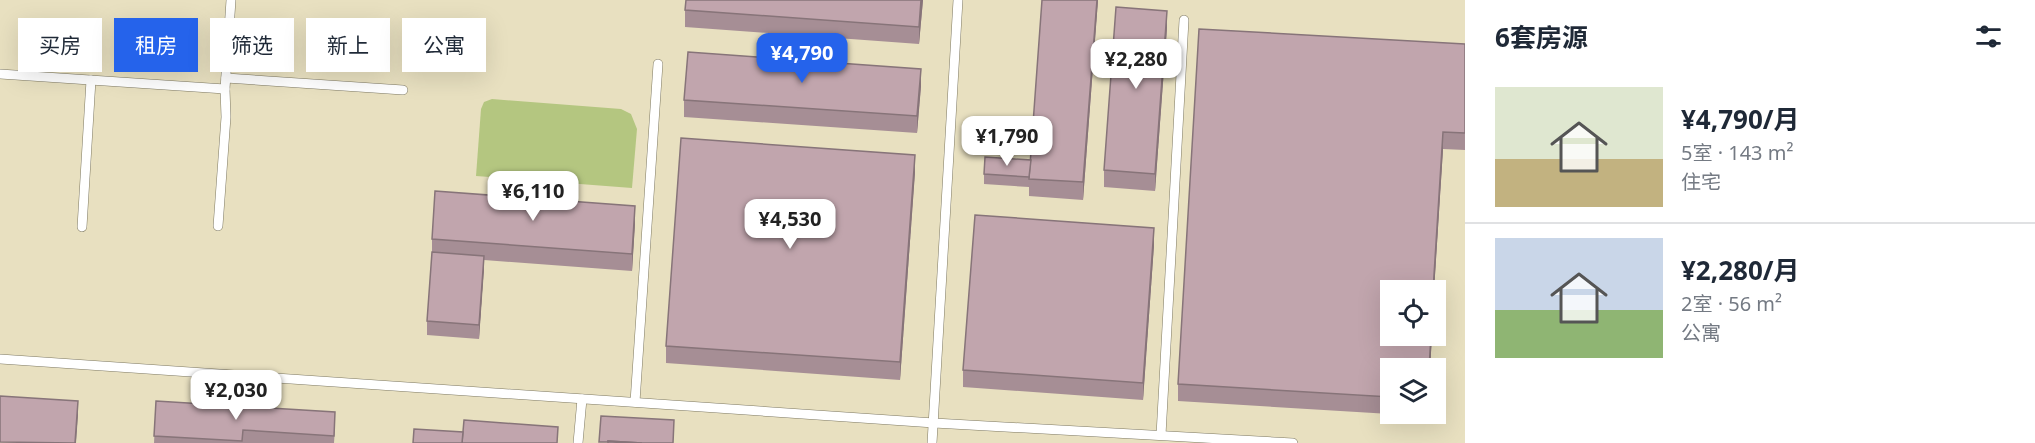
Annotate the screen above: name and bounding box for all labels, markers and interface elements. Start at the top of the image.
chip: 买房 [18,18,102,72]
chip: 租房 [114,18,198,72]
chip: 筛选 [210,18,294,72]
chip: 新上 [306,18,390,72]
chip: 公寓 [402,18,486,72]
text: 6套房源 [1495,19,1588,55]
icon: filters [1972,20,2005,53]
pin: ¥4,790 [753,33,851,84]
text: ¥4,790 [771,39,833,66]
pin: ¥2,280 [1087,39,1185,90]
text: ¥2,280 [1105,45,1167,72]
text: ¥4,790/月 [1681,101,1800,137]
icon: home [1543,111,1615,183]
pin: ¥1,790 [958,116,1056,167]
text: ¥1,790 [976,122,1038,149]
text: 5室 · 143 m² [1681,139,1793,166]
text: 住宅 [1681,168,1721,195]
pin: ¥6,110 [484,171,582,222]
text: ¥6,110 [502,177,564,204]
pin: ¥4,530 [741,199,839,250]
text: ¥4,530 [759,205,821,232]
text: ¥2,280/月 [1681,252,1800,288]
icon: home [1543,262,1615,334]
map controls [1380,280,1446,424]
button: locate [1380,280,1446,346]
text: 2室 · 56 m² [1681,290,1782,317]
text: 公寓 [1681,319,1721,346]
button: layers [1380,358,1446,424]
pin: ¥2,030 [187,370,285,421]
text: ¥2,030 [205,376,267,403]

